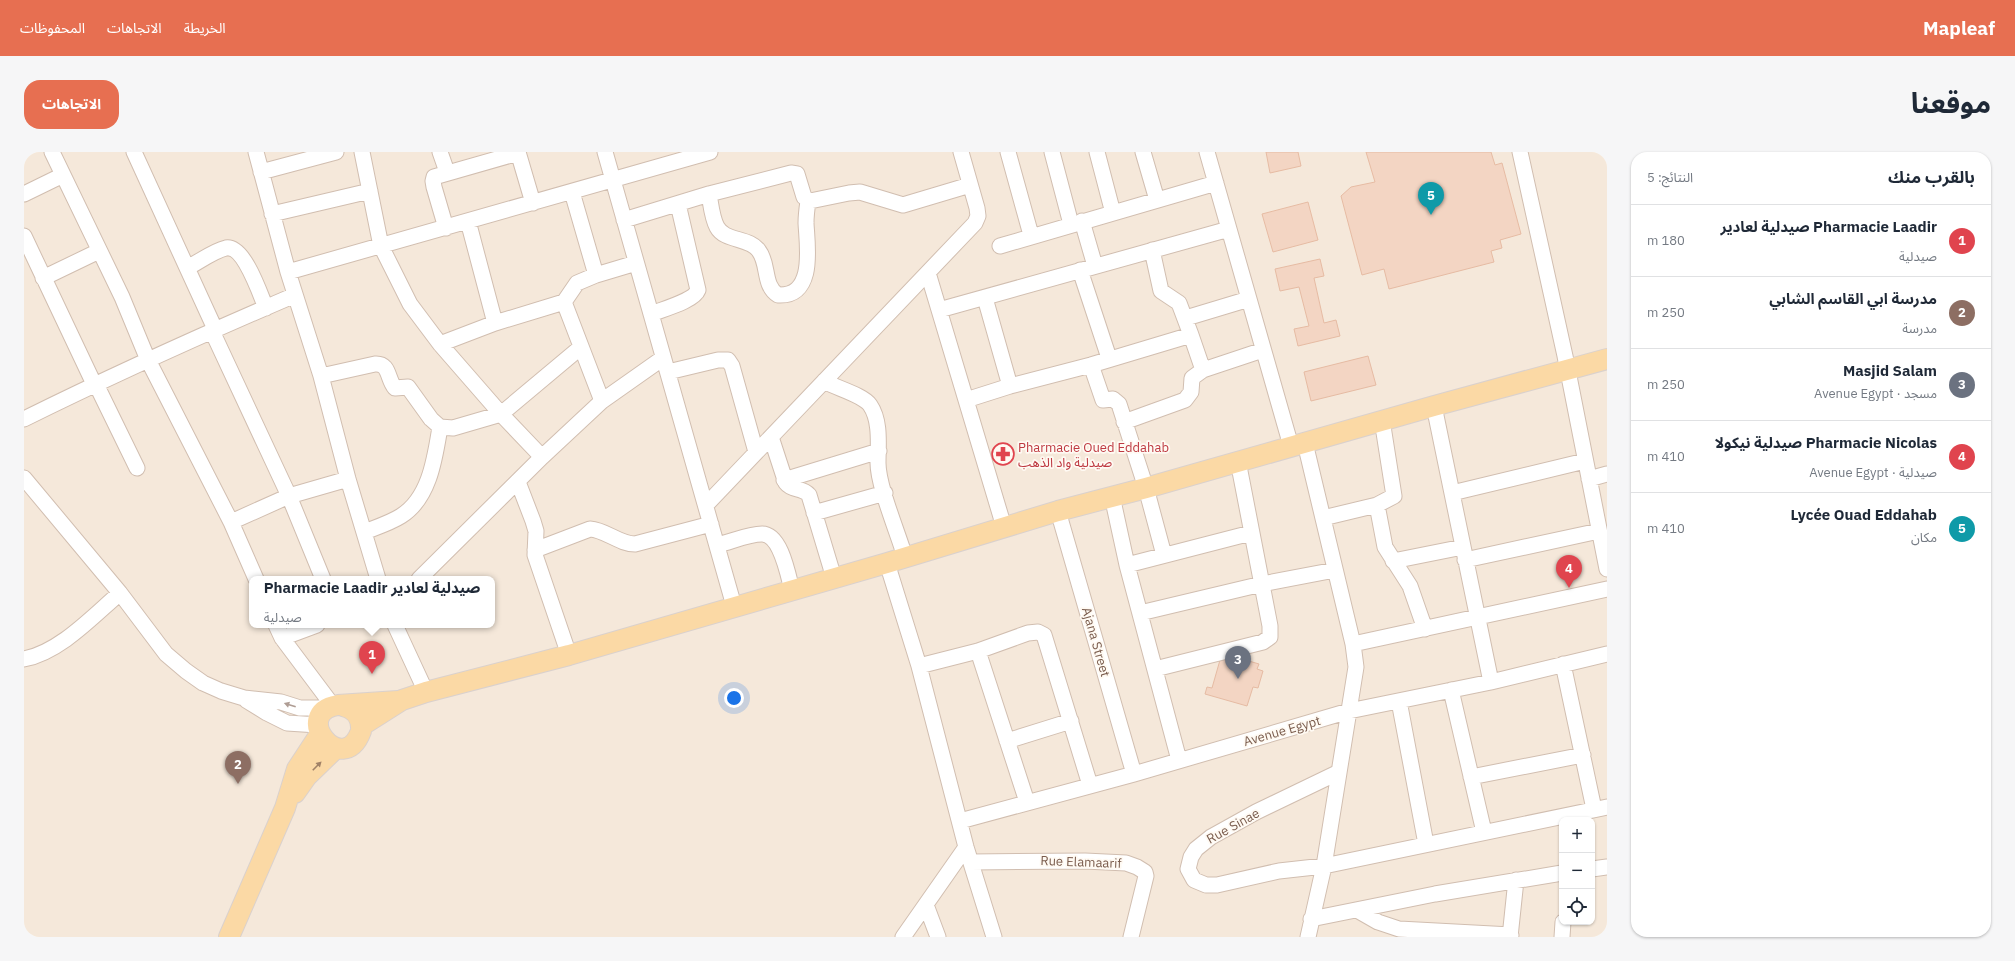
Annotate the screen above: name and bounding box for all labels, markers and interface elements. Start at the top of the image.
text: Mapleaf [1923,16,1995,40]
text: المحفوظات [20,19,85,37]
text: الاتجاهات [107,19,162,37]
text: الخريطة [184,19,226,37]
button: الاتجاهات [24,80,119,129]
text: موقعنا [1911,84,1991,121]
text: بالقرب منك [1888,166,1975,188]
text: النتائج: 5 [1647,169,1693,186]
pin: 5 [1418,182,1444,215]
text: Pharmacie Laadir صيدلية لعادير [1720,217,1937,236]
text: 180 m [1647,232,1685,249]
text: 1 [1958,232,1966,249]
text: صيدلية [1899,248,1937,265]
text: مدرسة ابي القاسم الشابي [1769,289,1937,308]
text: 250 m [1647,304,1685,321]
text: 2 [1958,304,1966,321]
text: مدرسة [1902,320,1937,337]
text: Masjid Salam [1843,361,1937,380]
text: 250 m [1647,376,1685,393]
text: 3 [1958,376,1966,393]
text: مسجد · Avenue Egypt [1814,385,1937,402]
text: Pharmacie Nicolas صيدلية نيكولا [1715,433,1937,452]
place label: Pharmacie Oued Eddahab صيدلية واد الذهب [1018,439,1169,471]
pharmacy icon: Pharmacie Oued Eddahab صيدلية واد الذهب [990,441,1016,467]
text: 410 m [1647,448,1685,465]
text: 4 [1958,448,1966,465]
text: صيدلية · Avenue Egypt [1809,464,1937,481]
text: Lycée Ouad Eddahab [1790,505,1937,524]
text: 410 m [1647,520,1685,537]
text: 5 [1958,520,1966,537]
text: مكان [1911,529,1937,546]
pin: 4 [1556,555,1582,588]
popup [249,576,495,628]
text: Pharmacie Laadir صيدلية لعادير [264,578,480,597]
street label: Ajana Street [1078,605,1114,679]
text: صيدلية [264,609,302,626]
pin: 1 [359,641,385,674]
pin: 3 [1225,646,1251,679]
your location [724,688,744,708]
one-way arrow [284,701,296,707]
street label: Avenue Egypt [1241,712,1323,750]
pin: 2 [225,751,251,784]
one-way arrow [312,762,322,771]
street label: Rue Sinae [1203,804,1263,848]
map controls [1559,817,1595,925]
button: + [1559,817,1595,853]
street label: Rue Elamaarif [1040,852,1122,872]
button: − [1559,853,1595,889]
button: locate [1559,889,1595,925]

